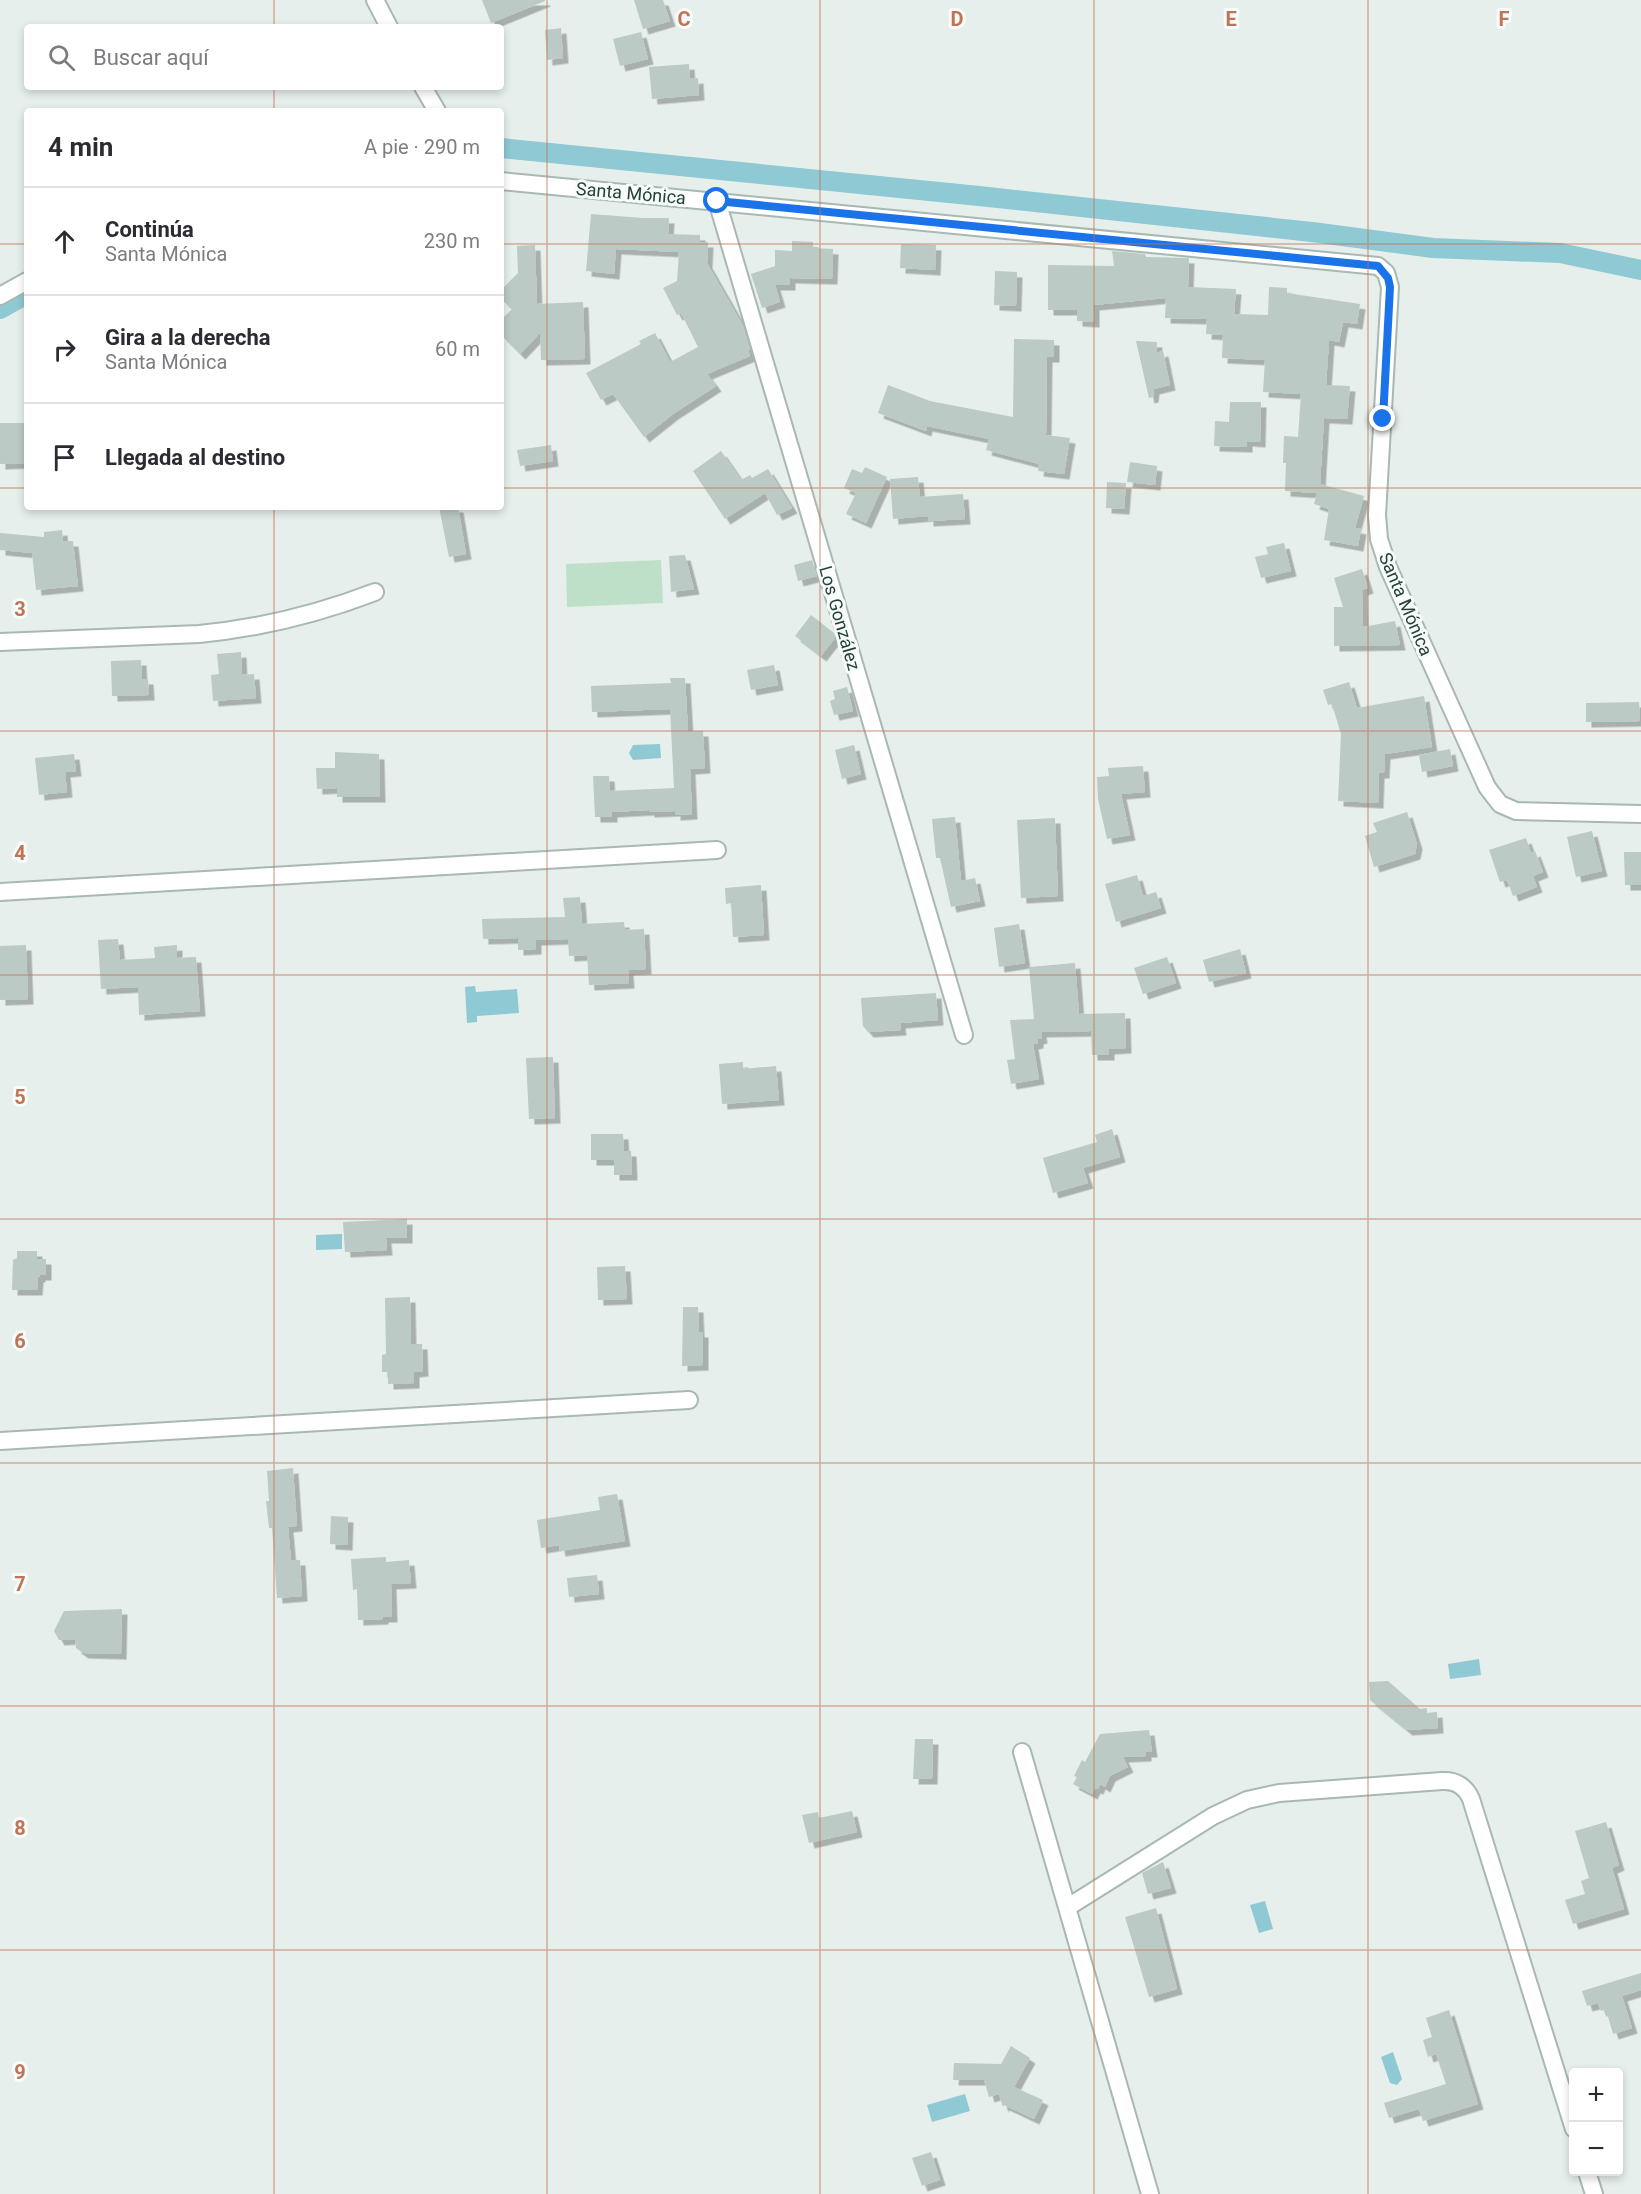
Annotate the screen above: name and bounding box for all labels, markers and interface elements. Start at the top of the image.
text: C [677,7,691,31]
text: D [951,7,964,31]
text: E [1225,7,1237,31]
text: F [1499,7,1510,31]
search box [24,24,504,90]
icon: search [45,41,78,74]
text: Buscar aquí [93,45,209,70]
text: 4 min [48,132,113,162]
text: A pie · 290 m [364,135,480,159]
street label: Santa Mónica [575,178,687,208]
route start [703,187,729,213]
text: Continúa [105,217,194,242]
icon: ahead [48,225,81,258]
text: 230 m [424,229,480,253]
text: Santa Mónica [105,242,227,266]
text: Gira a la derecha [105,325,271,350]
icon: right [48,333,81,366]
text: 60 m [435,337,480,361]
text: Santa Mónica [105,350,227,374]
route end [1369,405,1395,431]
icon: arrive [48,441,81,474]
text: Llegada al destino [105,445,285,470]
street label: Santa Mónica [1375,549,1437,659]
street label: Los González [815,563,865,673]
text: 3 [14,597,26,621]
text: 4 [14,841,26,865]
text: 5 [14,1085,26,1109]
text: 6 [14,1329,26,1353]
text: 7 [14,1572,26,1596]
text: 8 [14,1816,26,1840]
text: 9 [14,2060,26,2084]
map controls [1569,2068,1623,2176]
button: + [1569,2068,1623,2122]
button: − [1569,2122,1623,2176]

